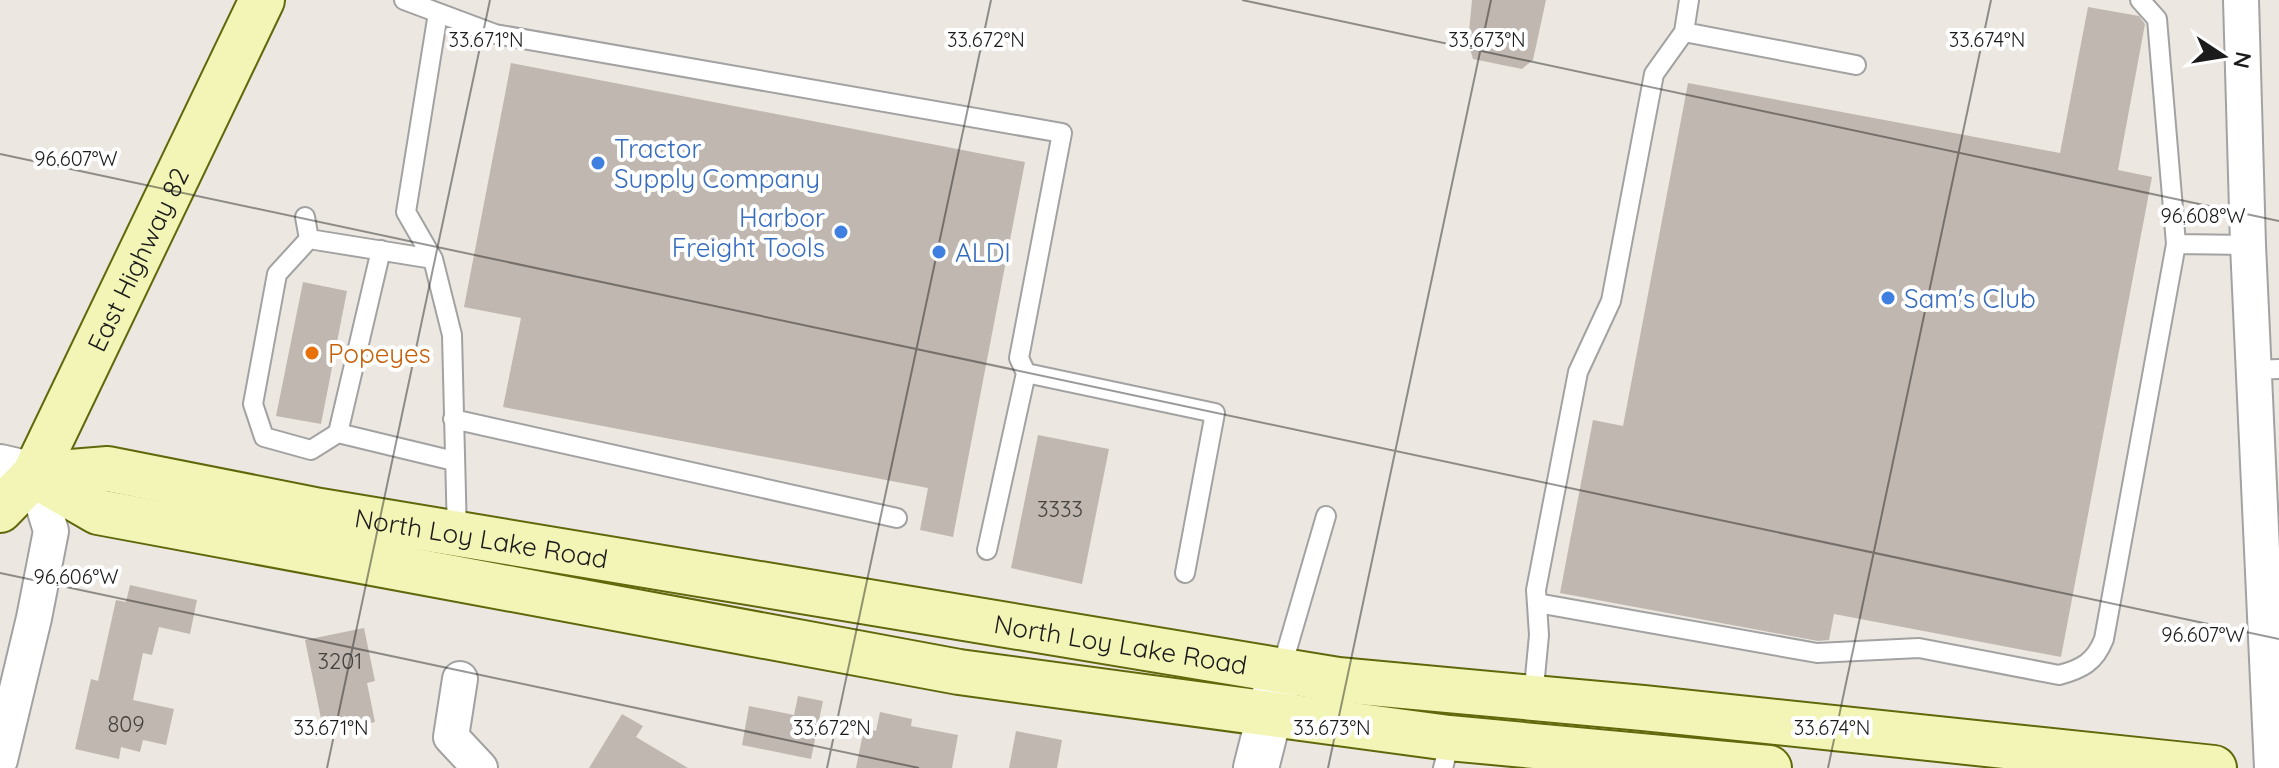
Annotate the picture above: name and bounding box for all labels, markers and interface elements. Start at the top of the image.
north arrow [2183,16,2263,96]
text: 33.671°N [448,27,524,52]
text: 33.672°N [947,27,1025,52]
text: 33.673°N [1448,27,1526,52]
text: 33.674°N [1949,27,2025,52]
text: N [2227,49,2258,71]
place label: Tractor Supply Company [614,132,820,195]
text: 96.607°W [34,146,118,171]
marker: Tractor Supply Company [589,154,607,172]
street label: East Highway 82 [79,162,196,357]
place label: Harbor Freight Tools [672,201,825,264]
text: 96.608°W [2161,203,2245,228]
marker: Harbor Freight Tools [832,223,850,241]
place label: ALDI [955,236,1011,269]
marker: ALDI [930,243,948,261]
place label: Sam's Club [1904,282,2036,315]
marker: Sam's Club [1879,289,1897,307]
place label: Popeyes [328,337,431,370]
marker: Popeyes [303,344,321,362]
house number: 3333 [1037,495,1083,523]
street label: North Loy Lake Road [352,501,610,575]
text: 96.606°W [34,564,118,589]
street label: North Loy Lake Road [992,607,1250,681]
text: 96.607°W [2161,622,2245,647]
house number: 3201 [318,647,362,675]
house number: 809 [107,710,145,738]
text: 33.671°N [293,715,369,740]
text: 33.672°N [793,715,871,740]
text: 33.673°N [1293,715,1371,740]
text: 33.674°N [1794,715,1870,740]

